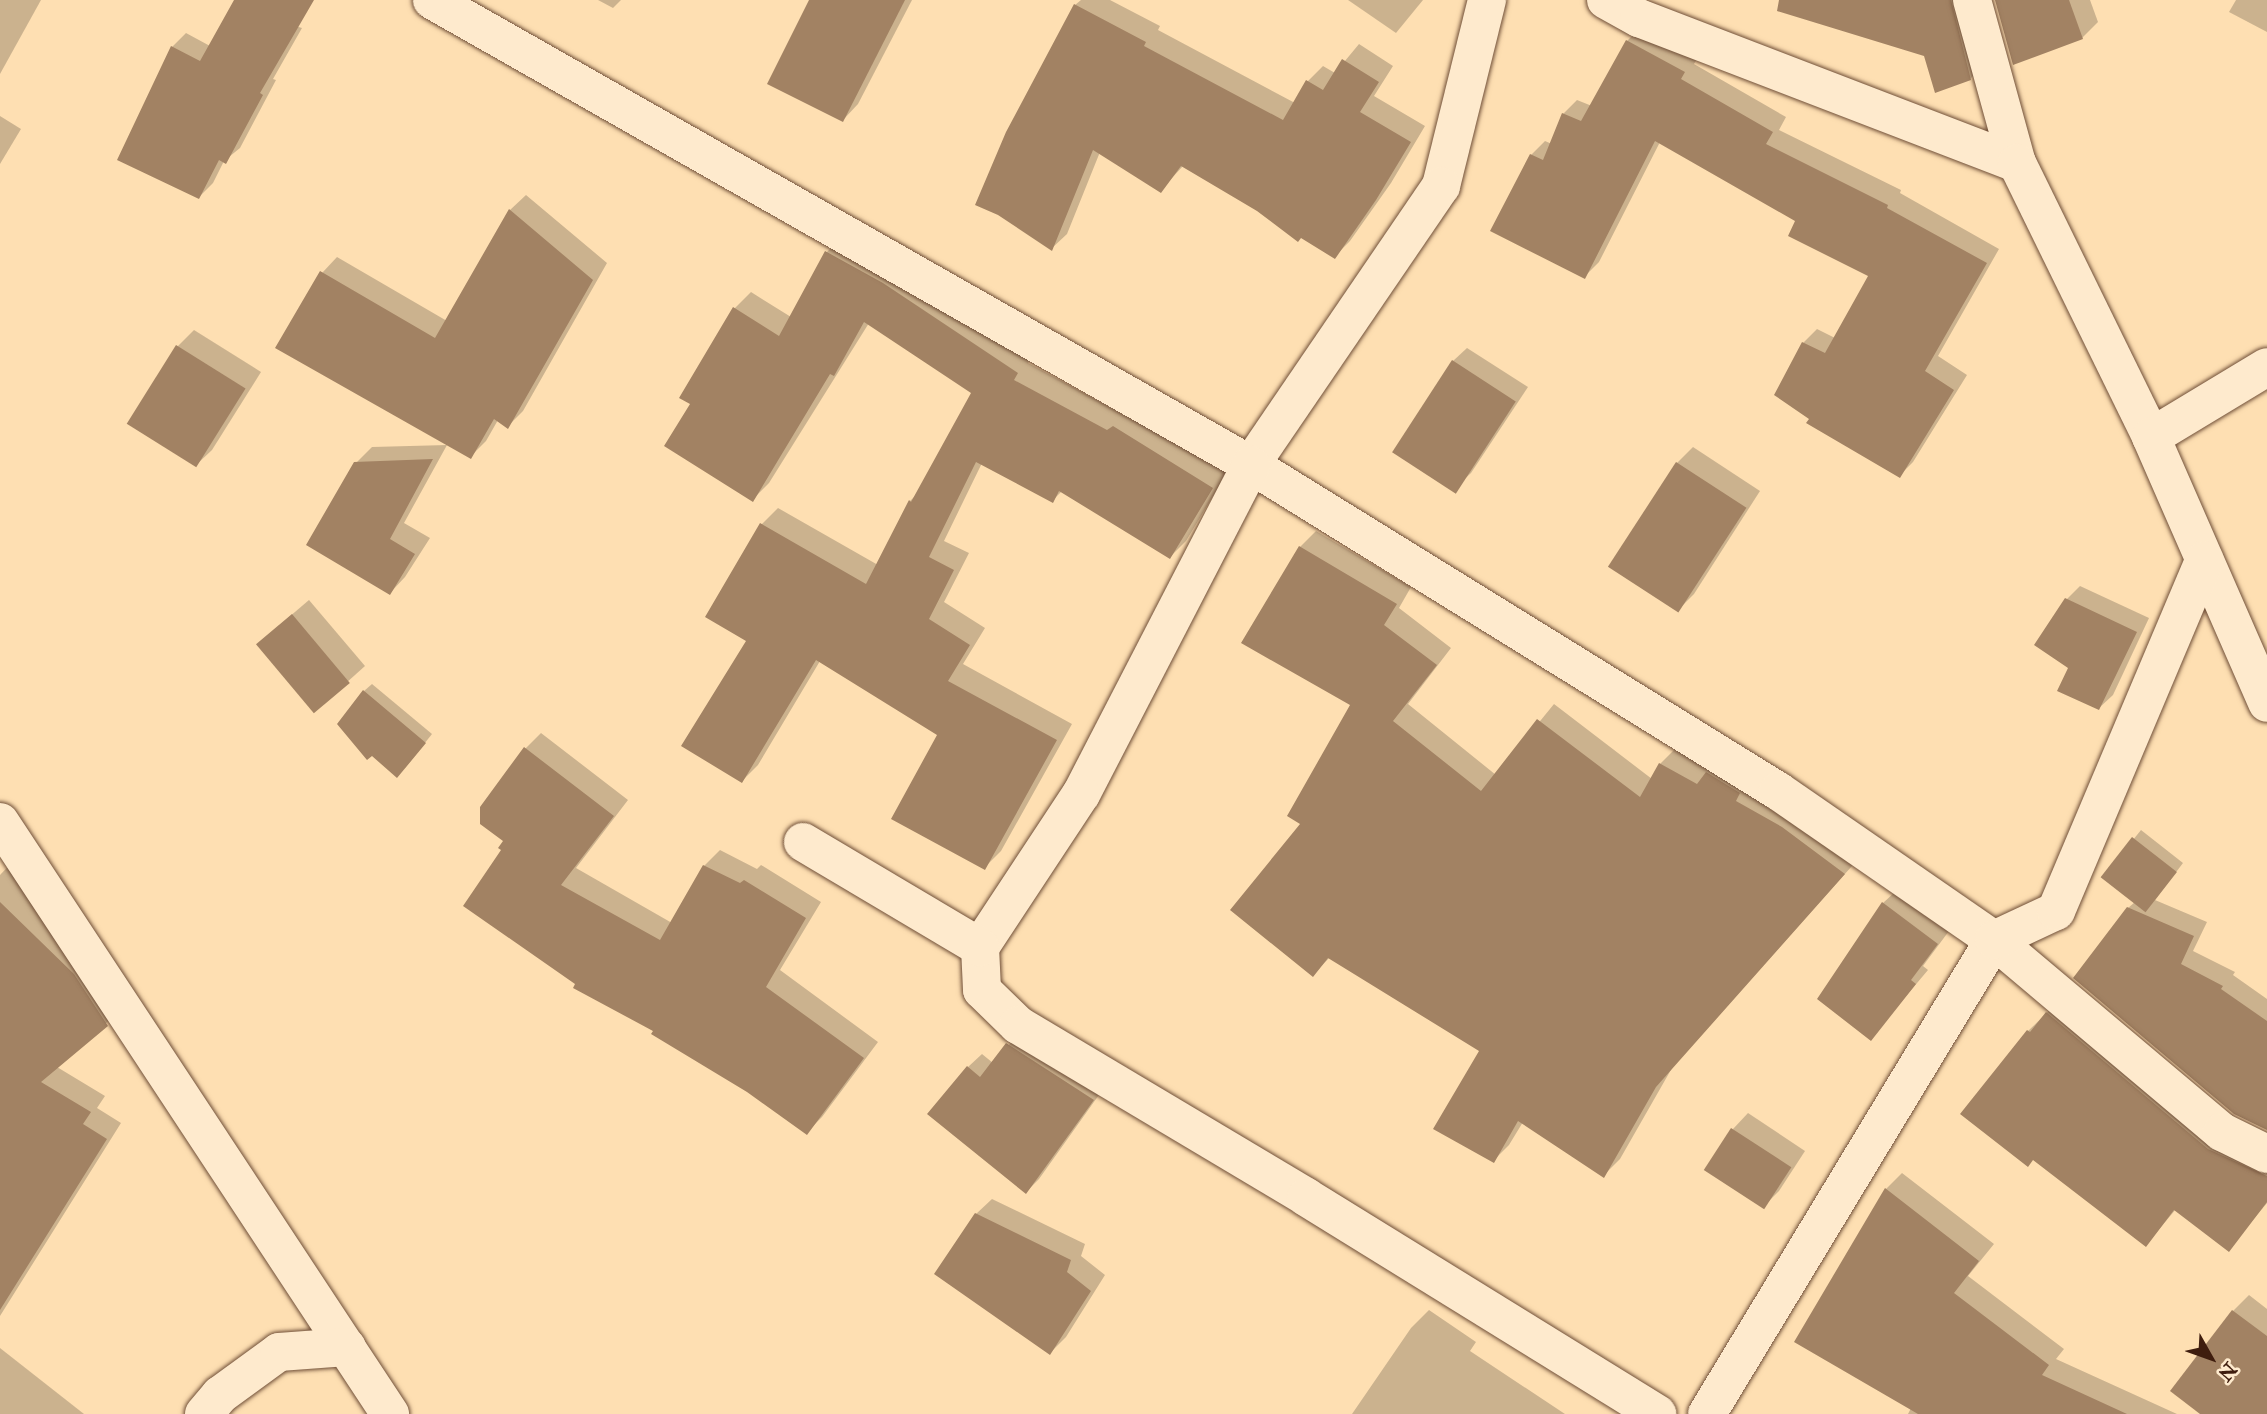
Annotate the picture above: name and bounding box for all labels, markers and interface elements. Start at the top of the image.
north arrow [2176,1323,2246,1393]
text: N [2212,1357,2242,1386]

